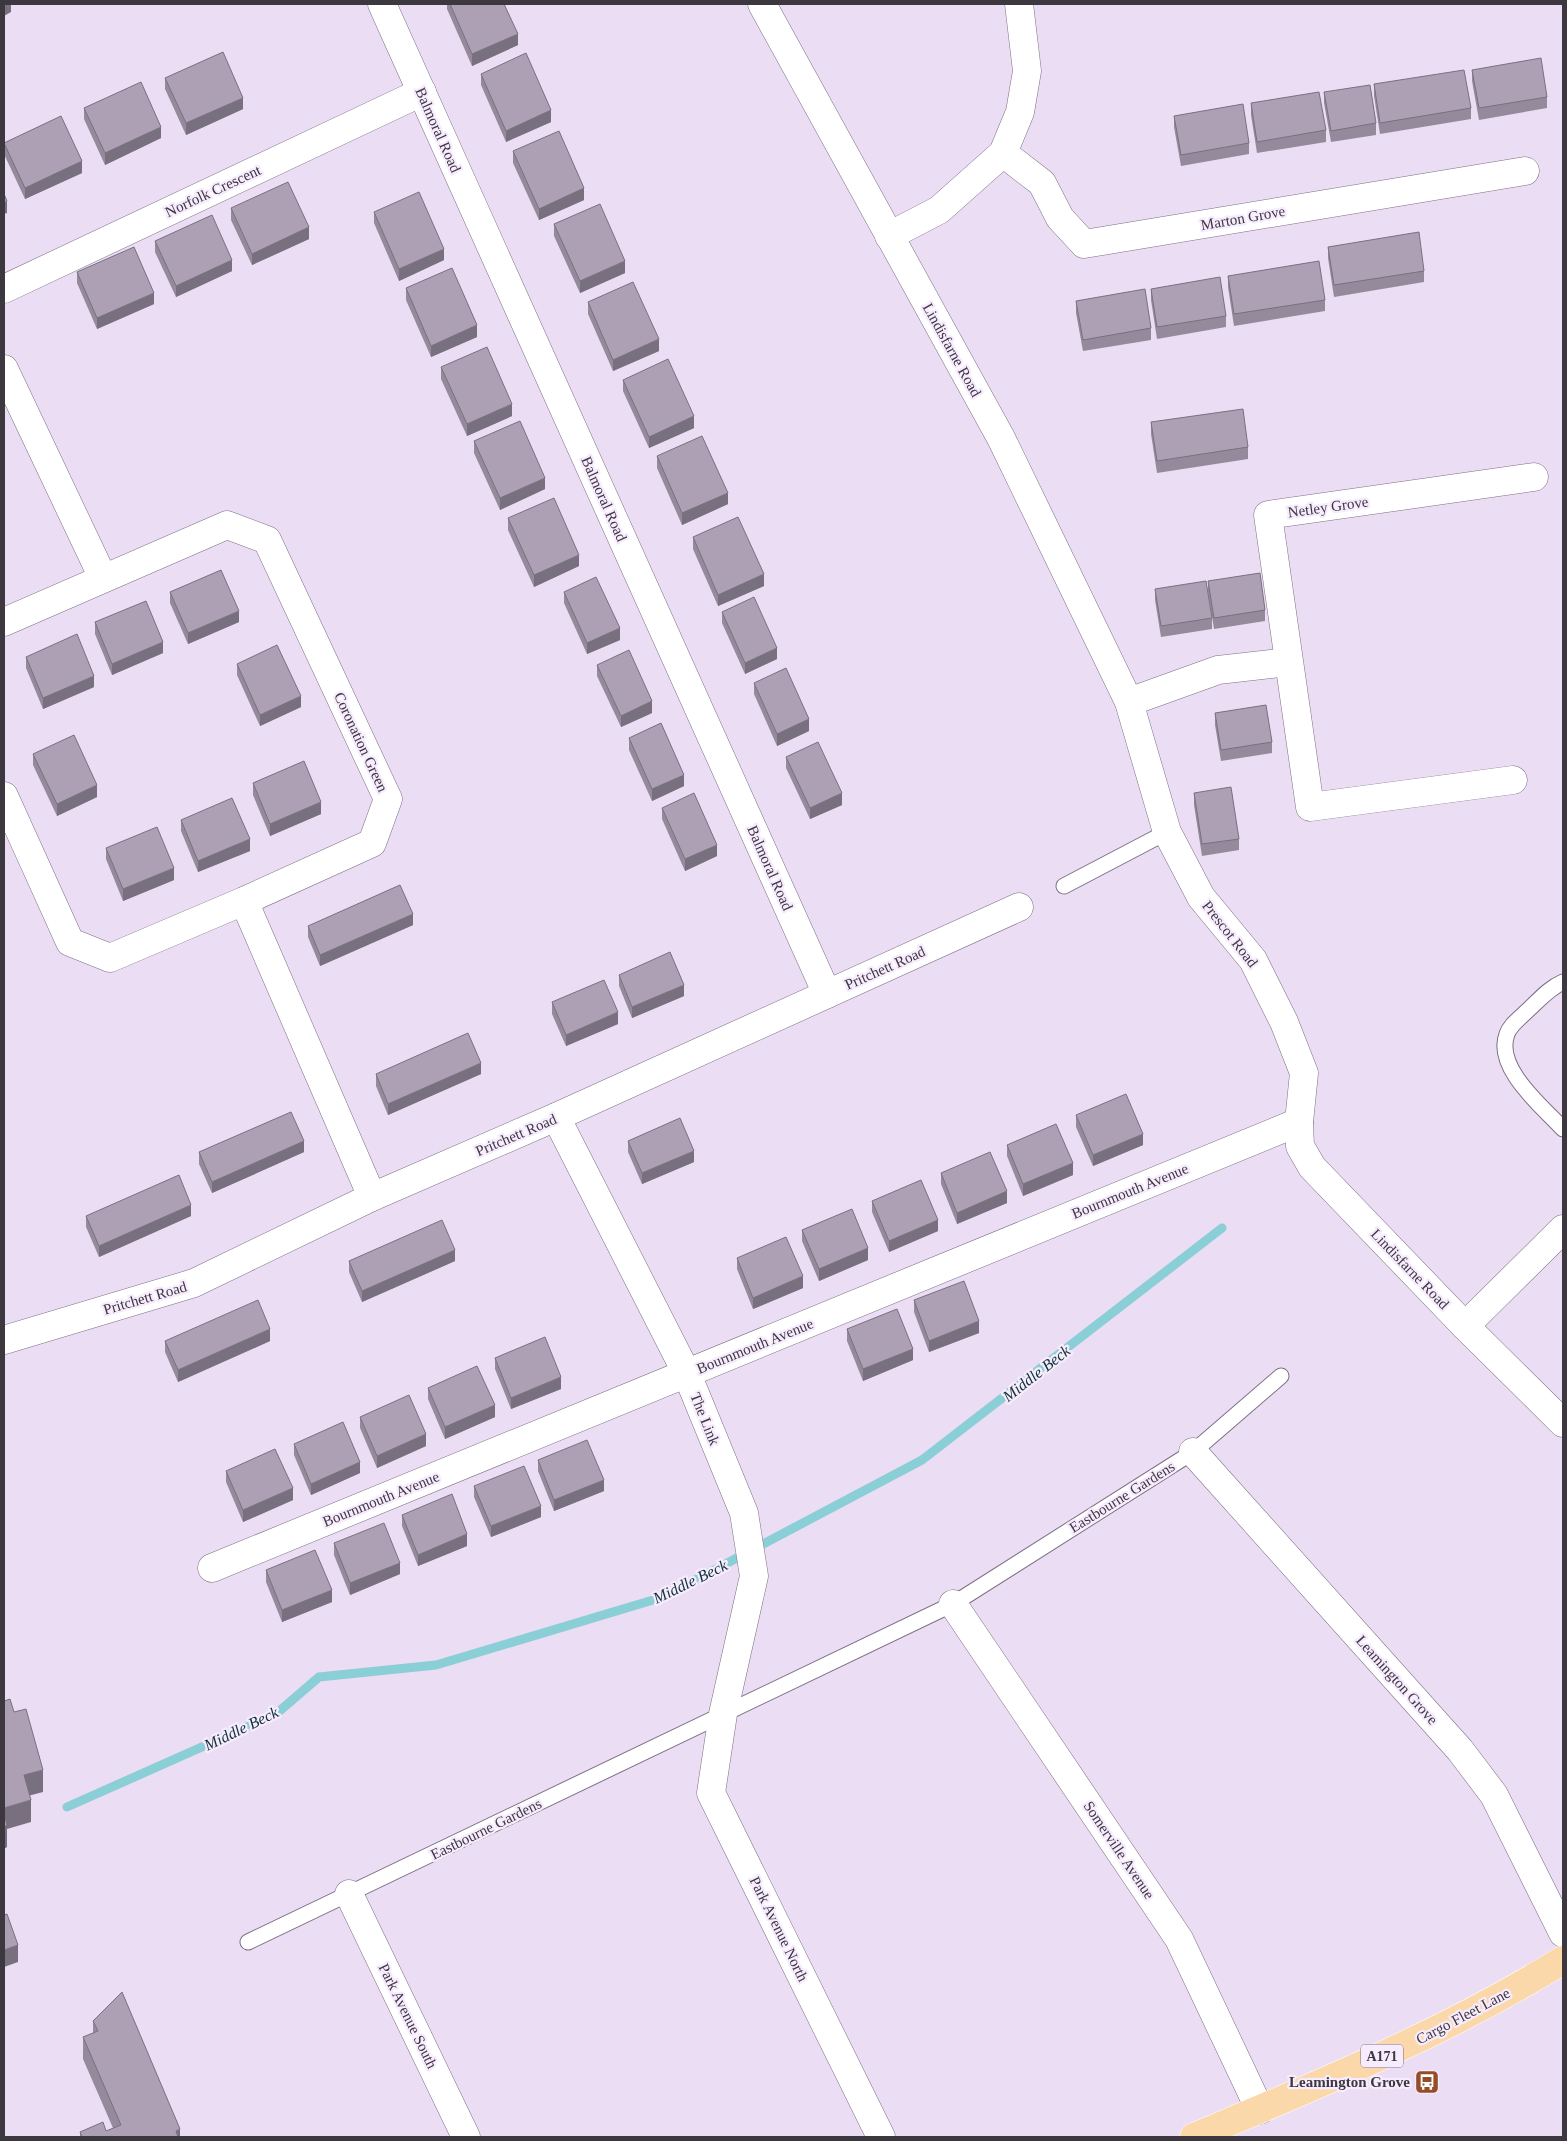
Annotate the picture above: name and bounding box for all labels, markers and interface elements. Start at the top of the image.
street label: Balmoral Road [412,85,464,175]
street label: Norfolk Crescent [163,161,264,220]
street label: Marton Grove [1200,203,1287,233]
street label: Lindisfarne Road [920,300,985,400]
street label: Balmoral Road [578,454,630,544]
street label: Netley Grove [1287,493,1370,521]
street label: Coronation Green [331,690,391,795]
street label: Balmoral Road [744,823,796,913]
street label: Prescot Road [1199,898,1261,971]
street label: Pritchett Road [842,943,928,993]
street label: Pritchett Road [473,1111,559,1159]
street label: Bournmouth Avenue [1069,1160,1191,1222]
street label: Lindisfarne Road [1368,1226,1452,1313]
street label: Pritchett Road [101,1278,189,1318]
street label: Bournmouth Avenue [694,1315,816,1377]
water label: Middle Beck [999,1341,1074,1405]
street label: The Link [687,1390,723,1448]
street label: Eastbourne Gardens [1066,1458,1178,1536]
street label: Bournmouth Avenue [320,1468,442,1530]
water label: Middle Beck [649,1556,731,1607]
street label: Leamington Grove [1353,1632,1441,1728]
water label: Middle Beck [200,1703,282,1754]
street label: Eastbourne Gardens [428,1795,544,1863]
street label: Somerville Avenue [1080,1798,1158,1902]
street label: Park Avenue North [747,1874,812,1984]
street label: Park Avenue South [376,1961,441,2072]
street label: Cargo Fleet Lane [1413,1984,1513,2047]
road number: A171 [1361,2044,1403,2068]
bus stop icon: Leamington Grove [1414,2069,1440,2095]
place label: Leamington Grove [1289,2074,1410,2090]

